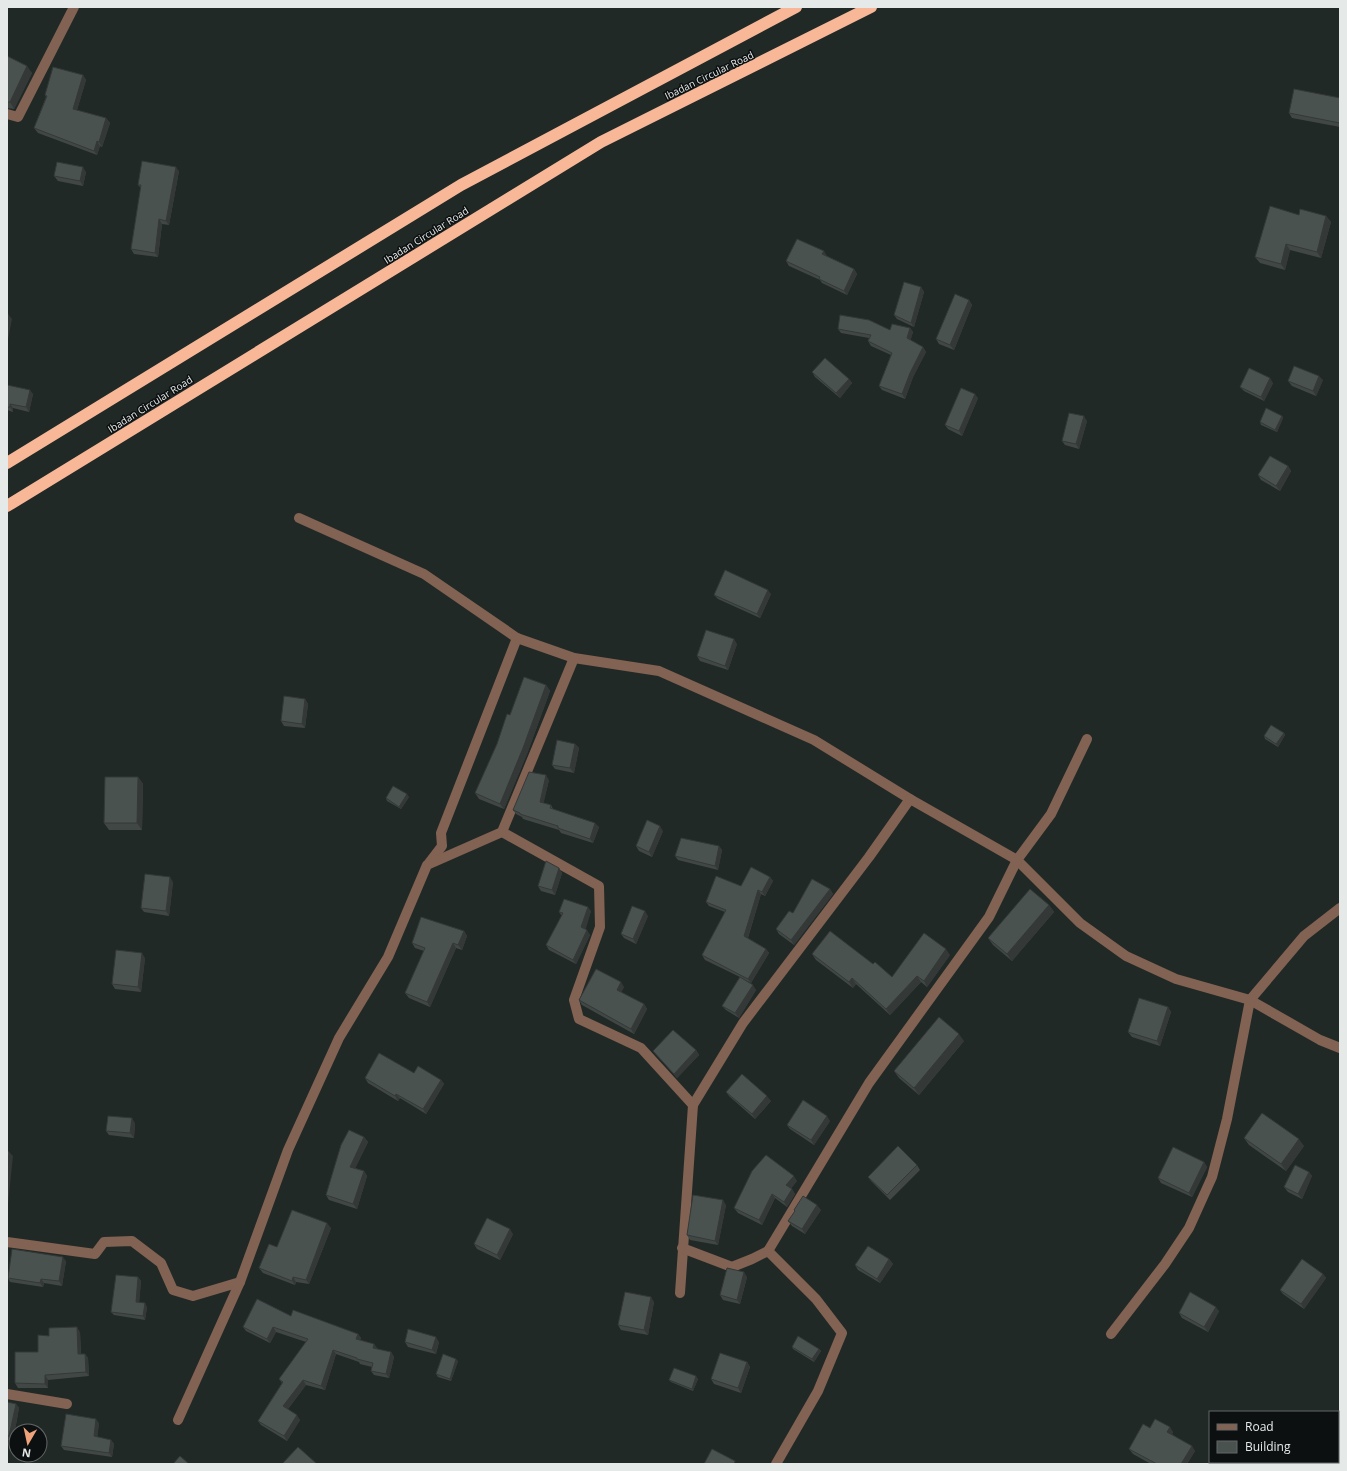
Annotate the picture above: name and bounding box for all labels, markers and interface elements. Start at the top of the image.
street label: Ibadan Circular Road [662,47,756,103]
street label: Ibadan Circular Road [381,203,471,267]
street label: Ibadan Circular Road [105,372,195,436]
legend [1209,1411,1339,1463]
text: Road [1245,1418,1274,1435]
north arrow [8,1423,48,1463]
text: Building [1245,1438,1291,1455]
text: N [21,1445,32,1461]

